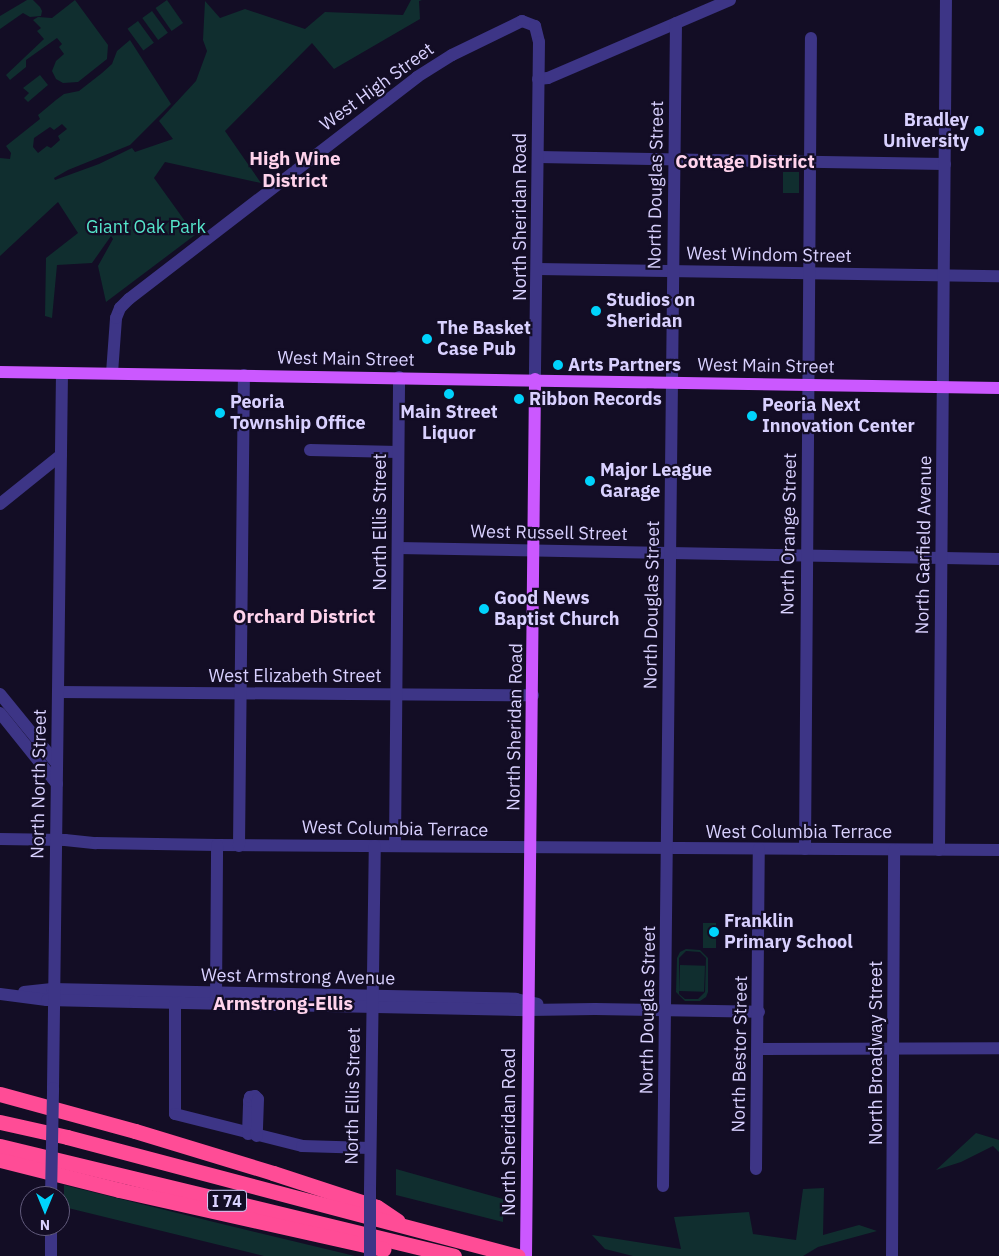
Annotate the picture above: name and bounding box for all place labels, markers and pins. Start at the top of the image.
place label: Bradley University [883,110,969,152]
marker: Bradley University [973,125,985,137]
place label: Studios on Sheridan [606,290,695,332]
marker: Studios on Sheridan [590,305,602,317]
place label: The Basket Case Pub [437,318,531,360]
marker: The Basket Case Pub [421,333,433,345]
place label: Arts Partners [568,354,681,376]
marker: Arts Partners [552,359,564,371]
marker: Main Street Liquor [443,388,455,400]
place label: Ribbon Records [529,388,662,410]
place label: Peoria Township Office [230,392,366,434]
marker: Ribbon Records [513,393,525,405]
place label: Peoria Next Innovation Center [762,395,915,438]
place label: Main Street Liquor [400,402,498,444]
marker: Peoria Township Office [214,407,226,419]
marker: Peoria Next Innovation Center [746,410,758,422]
place label: Major League Garage [600,460,712,502]
marker: Major League Garage [584,475,596,487]
place label: Good News Baptist Church [494,588,620,630]
marker: Good News Baptist Church [478,603,490,615]
place label: Franklin Primary School [724,911,853,954]
marker: Franklin Primary School [708,926,720,938]

